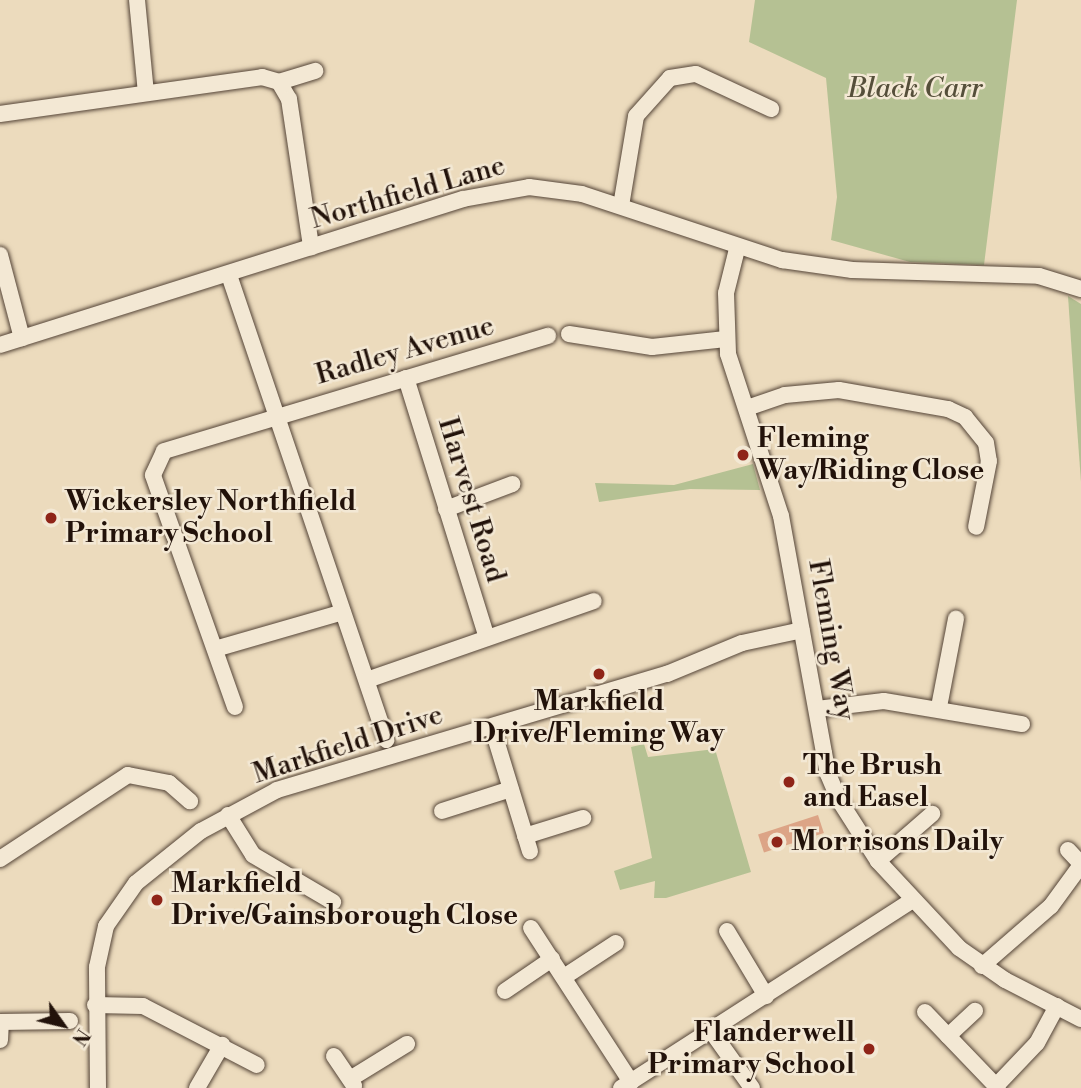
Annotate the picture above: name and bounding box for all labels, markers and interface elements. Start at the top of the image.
park label: Black Carr [847,72,983,106]
street label: Northfield Lane [307,149,509,237]
street label: Radley Avenue [312,309,498,393]
street label: Harvest Road [430,414,512,586]
place label: Fleming Way/Riding Close [757,422,984,488]
marker: Fleming Way/Riding Close [735,447,751,463]
place label: Wickersley Northfield Primary School [65,485,356,551]
marker: Wickersley Northfield Primary School [43,510,59,526]
street label: Fleming Way [800,557,862,723]
marker: Markfield Drive/Fleming Way [591,666,607,682]
place label: Markfield Drive/Fleming Way [474,685,724,751]
street label: Markfield Drive [249,698,447,792]
place label: The Brush and Easel [803,749,942,815]
marker: The Brush and Easel [781,774,797,790]
place label: Morrisons Daily [791,825,1003,859]
marker: Morrisons Daily [769,834,785,850]
place label: Markfield Drive/Gainsborough Close [171,867,518,933]
marker: Markfield Drive/Gainsborough Close [149,892,165,908]
north arrow [28,990,98,1060]
place label: Flanderwell Primary School [647,1016,855,1082]
text: N [66,1024,95,1050]
marker: Flanderwell Primary School [861,1041,877,1057]

